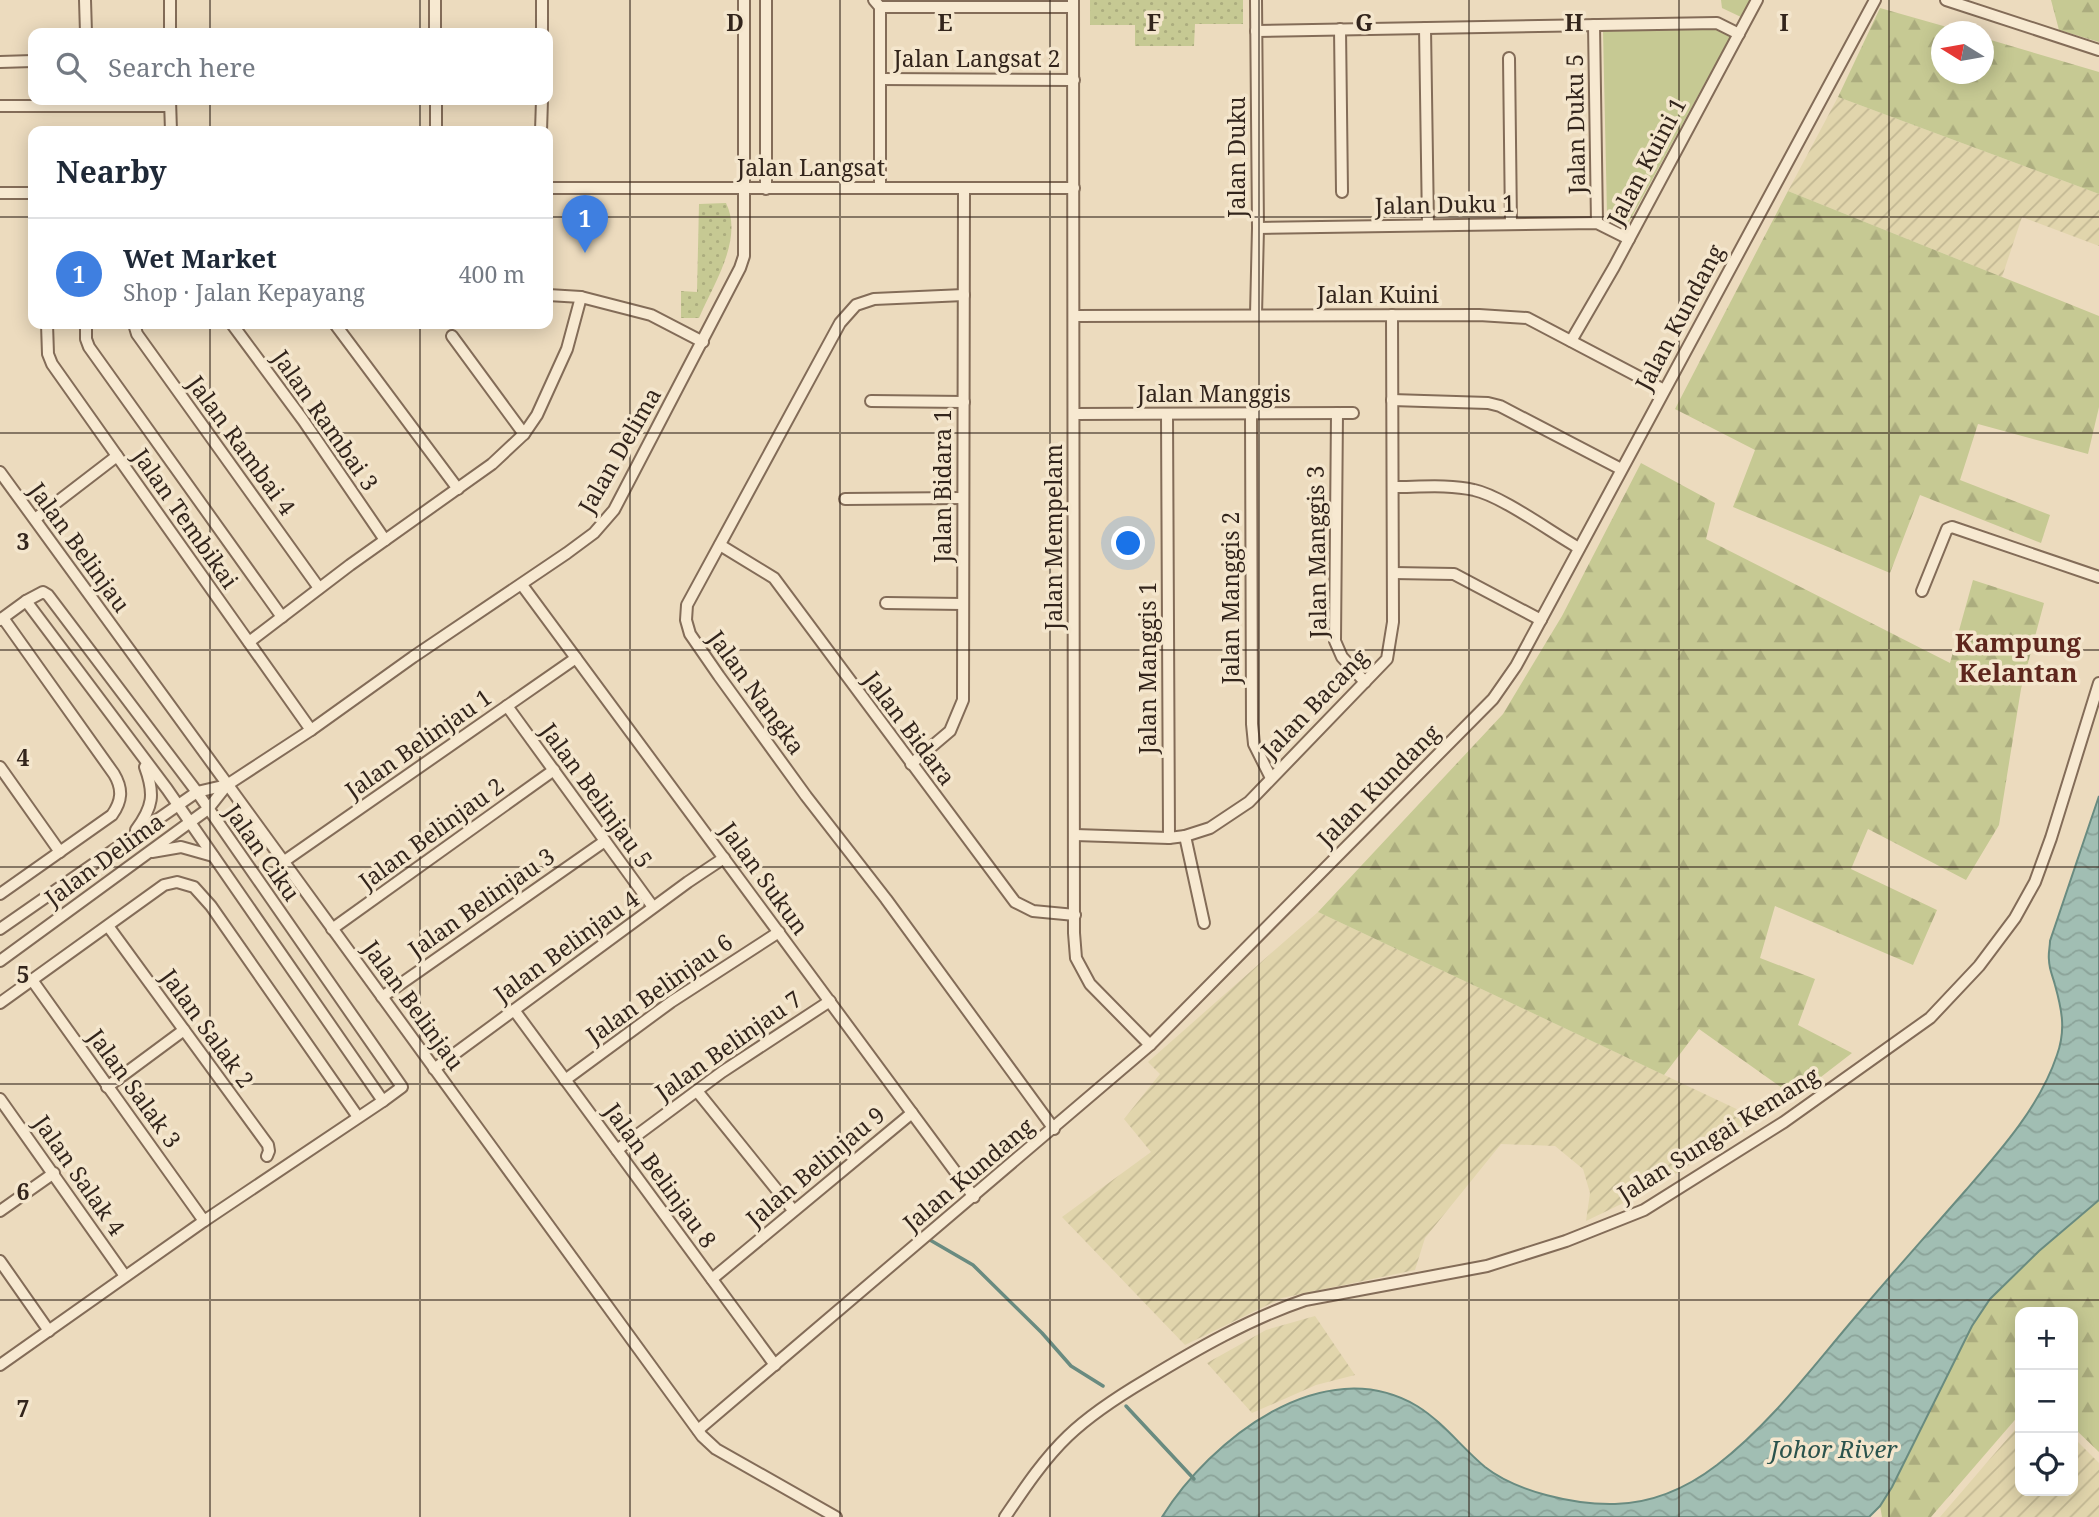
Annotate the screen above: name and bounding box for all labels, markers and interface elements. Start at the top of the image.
text: D [726,6,744,38]
text: E [937,6,953,38]
text: F [1147,6,1161,38]
text: G [1355,6,1373,38]
text: H [1565,6,1584,38]
text: I [1779,6,1789,38]
north arrow [1931,21,1994,84]
search box [28,28,553,105]
street label: Jalan Langsat 2 [893,42,1060,74]
icon: search [52,48,90,86]
text: Search here [108,49,256,85]
street label: Jalan Duku 5 [1558,54,1592,195]
street label: Jalan Kuini 1 [1598,91,1693,232]
street label: Jalan Duku [1220,96,1252,219]
text: Nearby [56,151,167,192]
street label: Jalan Langsat [736,151,885,183]
street label: Jalan Duku 1 [1374,187,1515,221]
pin: 1 [562,195,608,253]
street label: Jalan Kundang [1627,238,1731,397]
text: Wet Market [123,240,277,276]
text: 1 [73,258,86,290]
text: 400 m [459,258,525,290]
text: Shop · Jalan Kepayang [123,276,365,308]
street label: Jalan Kuini [1316,278,1440,310]
street label: Jalan Rambai 3 [265,342,386,497]
street label: Jalan Rambai 4 [180,368,304,521]
street label: Jalan Manggis [1136,377,1291,409]
street label: Jalan Delima [570,381,668,520]
street label: Jalan Bidara 1 [926,409,958,564]
street label: Jalan Tembikai [125,441,247,595]
street label: Jalan Mempelam [1037,444,1069,631]
street label: Jalan Manggis 3 [1298,465,1334,640]
street label: Jalan Belinjau [21,475,138,619]
street label: Jalan Manggis 2 [1214,512,1246,685]
text: 3 [17,525,30,557]
your location [1111,526,1145,560]
street label: Jalan Manggis 1 [1131,582,1163,755]
street label: Jalan Nangka [701,623,813,761]
district label: Kampung Kelantan [1955,624,2082,690]
street label: Jalan Bacang [1253,641,1375,766]
street label: Jalan Bidara [856,664,963,791]
street label: Jalan Belinjau 1 [338,681,498,806]
street label: Jalan Belinjau 5 [533,715,661,874]
street label: Jalan Kundang [1309,716,1447,854]
text: 4 [17,741,30,773]
street label: Jalan Belinjau 2 [351,769,510,897]
street label: Jalan Ciku [217,796,308,907]
street label: Jalan Delima [37,805,170,914]
street label: Jalan Sukun [713,814,817,941]
street label: Jalan Belinjau 3 [401,840,561,965]
street label: Jalan Belinjau 4 [486,882,645,1010]
street label: Jalan Belinjau 6 [579,926,739,1051]
street label: Jalan Belinjau [355,933,472,1077]
text: 5 [17,958,30,990]
street label: Jalan Salak 2 [153,961,262,1094]
street label: Jalan Belinjau 7 [648,983,808,1108]
street label: Jalan Salak 3 [80,1021,189,1154]
street label: Jalan Sungai Kemang [1610,1058,1826,1210]
street label: Jalan Belinjau 8 [597,1095,725,1254]
street label: Jalan Belinjau 9 [738,1098,891,1234]
street label: Jalan Salak 4 [26,1108,133,1242]
street label: Jalan Kundang [895,1109,1041,1239]
text: 6 [17,1175,30,1207]
map controls [2015,1307,2078,1496]
button: + [2015,1307,2078,1370]
button: − [2015,1370,2078,1433]
text: 7 [17,1392,30,1424]
water label: Johor River [1766,1432,1898,1465]
button: locate [2015,1433,2078,1496]

